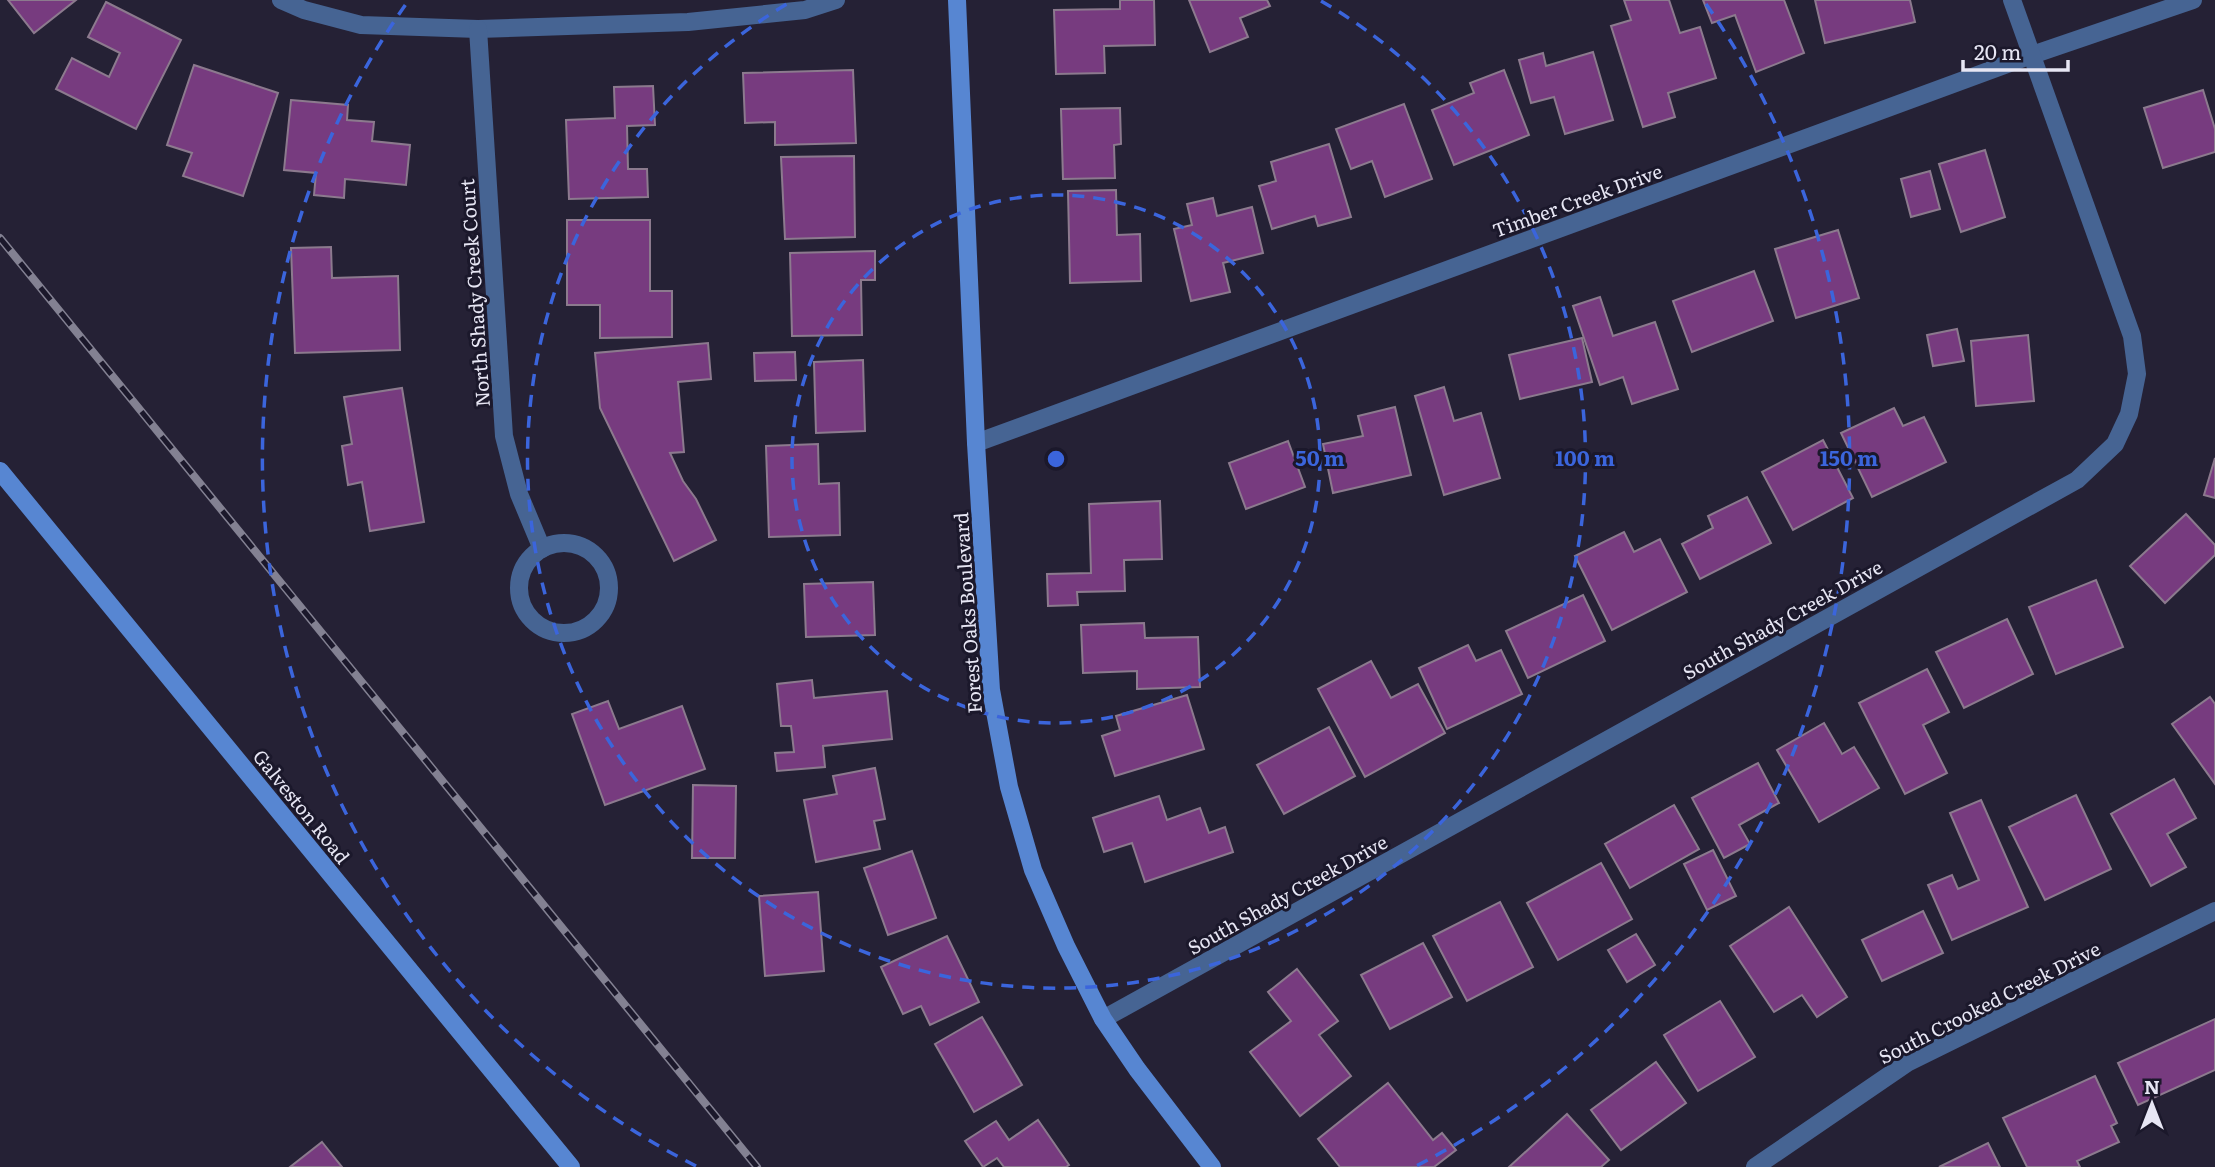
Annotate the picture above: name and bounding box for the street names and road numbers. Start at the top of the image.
street label: Timber Creek Drive [1488,156,1666,244]
street label: North Shady Creek Court [452,178,496,408]
street label: Forest Oaks Boulevard [946,511,988,715]
street label: South Shady Creek Drive [1677,552,1887,686]
street label: Galveston Road [247,743,357,869]
street label: South Shady Creek Drive [1182,827,1392,961]
street label: South Crooked Creek Drive [1873,934,2105,1070]

